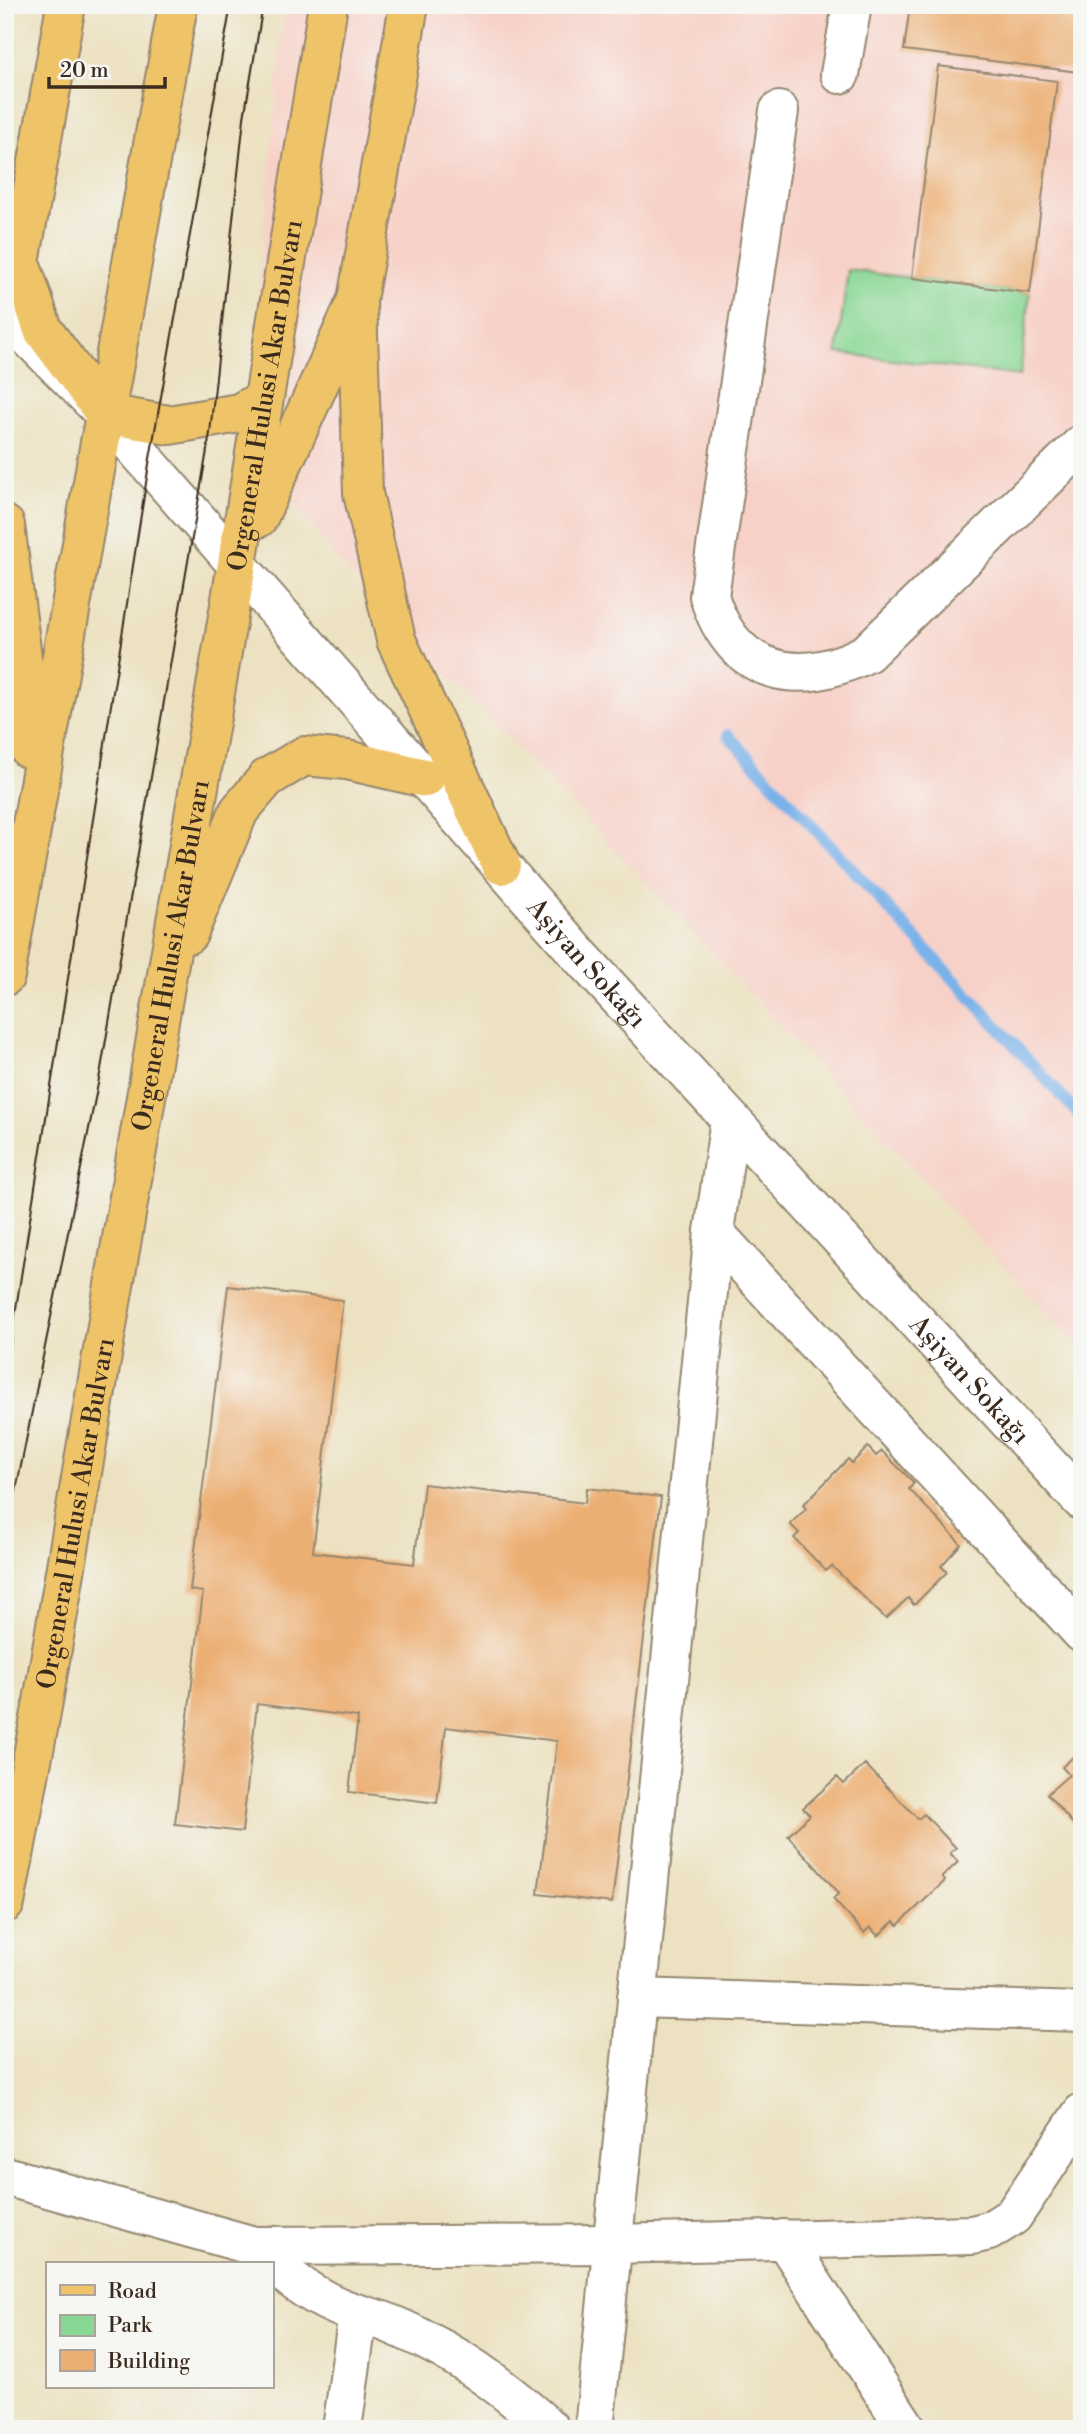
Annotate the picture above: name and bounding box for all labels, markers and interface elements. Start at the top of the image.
scale bar [49,46,164,90]
text: 20 m [60,58,109,84]
street label: Orgeneral Hulusi Akar Bulvarı [221,217,310,574]
street label: Orgeneral Hulusi Akar Bulvarı [126,777,217,1134]
street label: Aşiyan Sokağı [519,891,653,1035]
street label: Aşiyan Sokağı [902,1309,1037,1451]
street label: Orgeneral Hulusi Akar Bulvarı [30,1335,122,1692]
legend [46,2262,273,2388]
text: Road [108,2279,157,2305]
text: Park [108,2313,153,2339]
text: Building [107,2349,190,2375]

